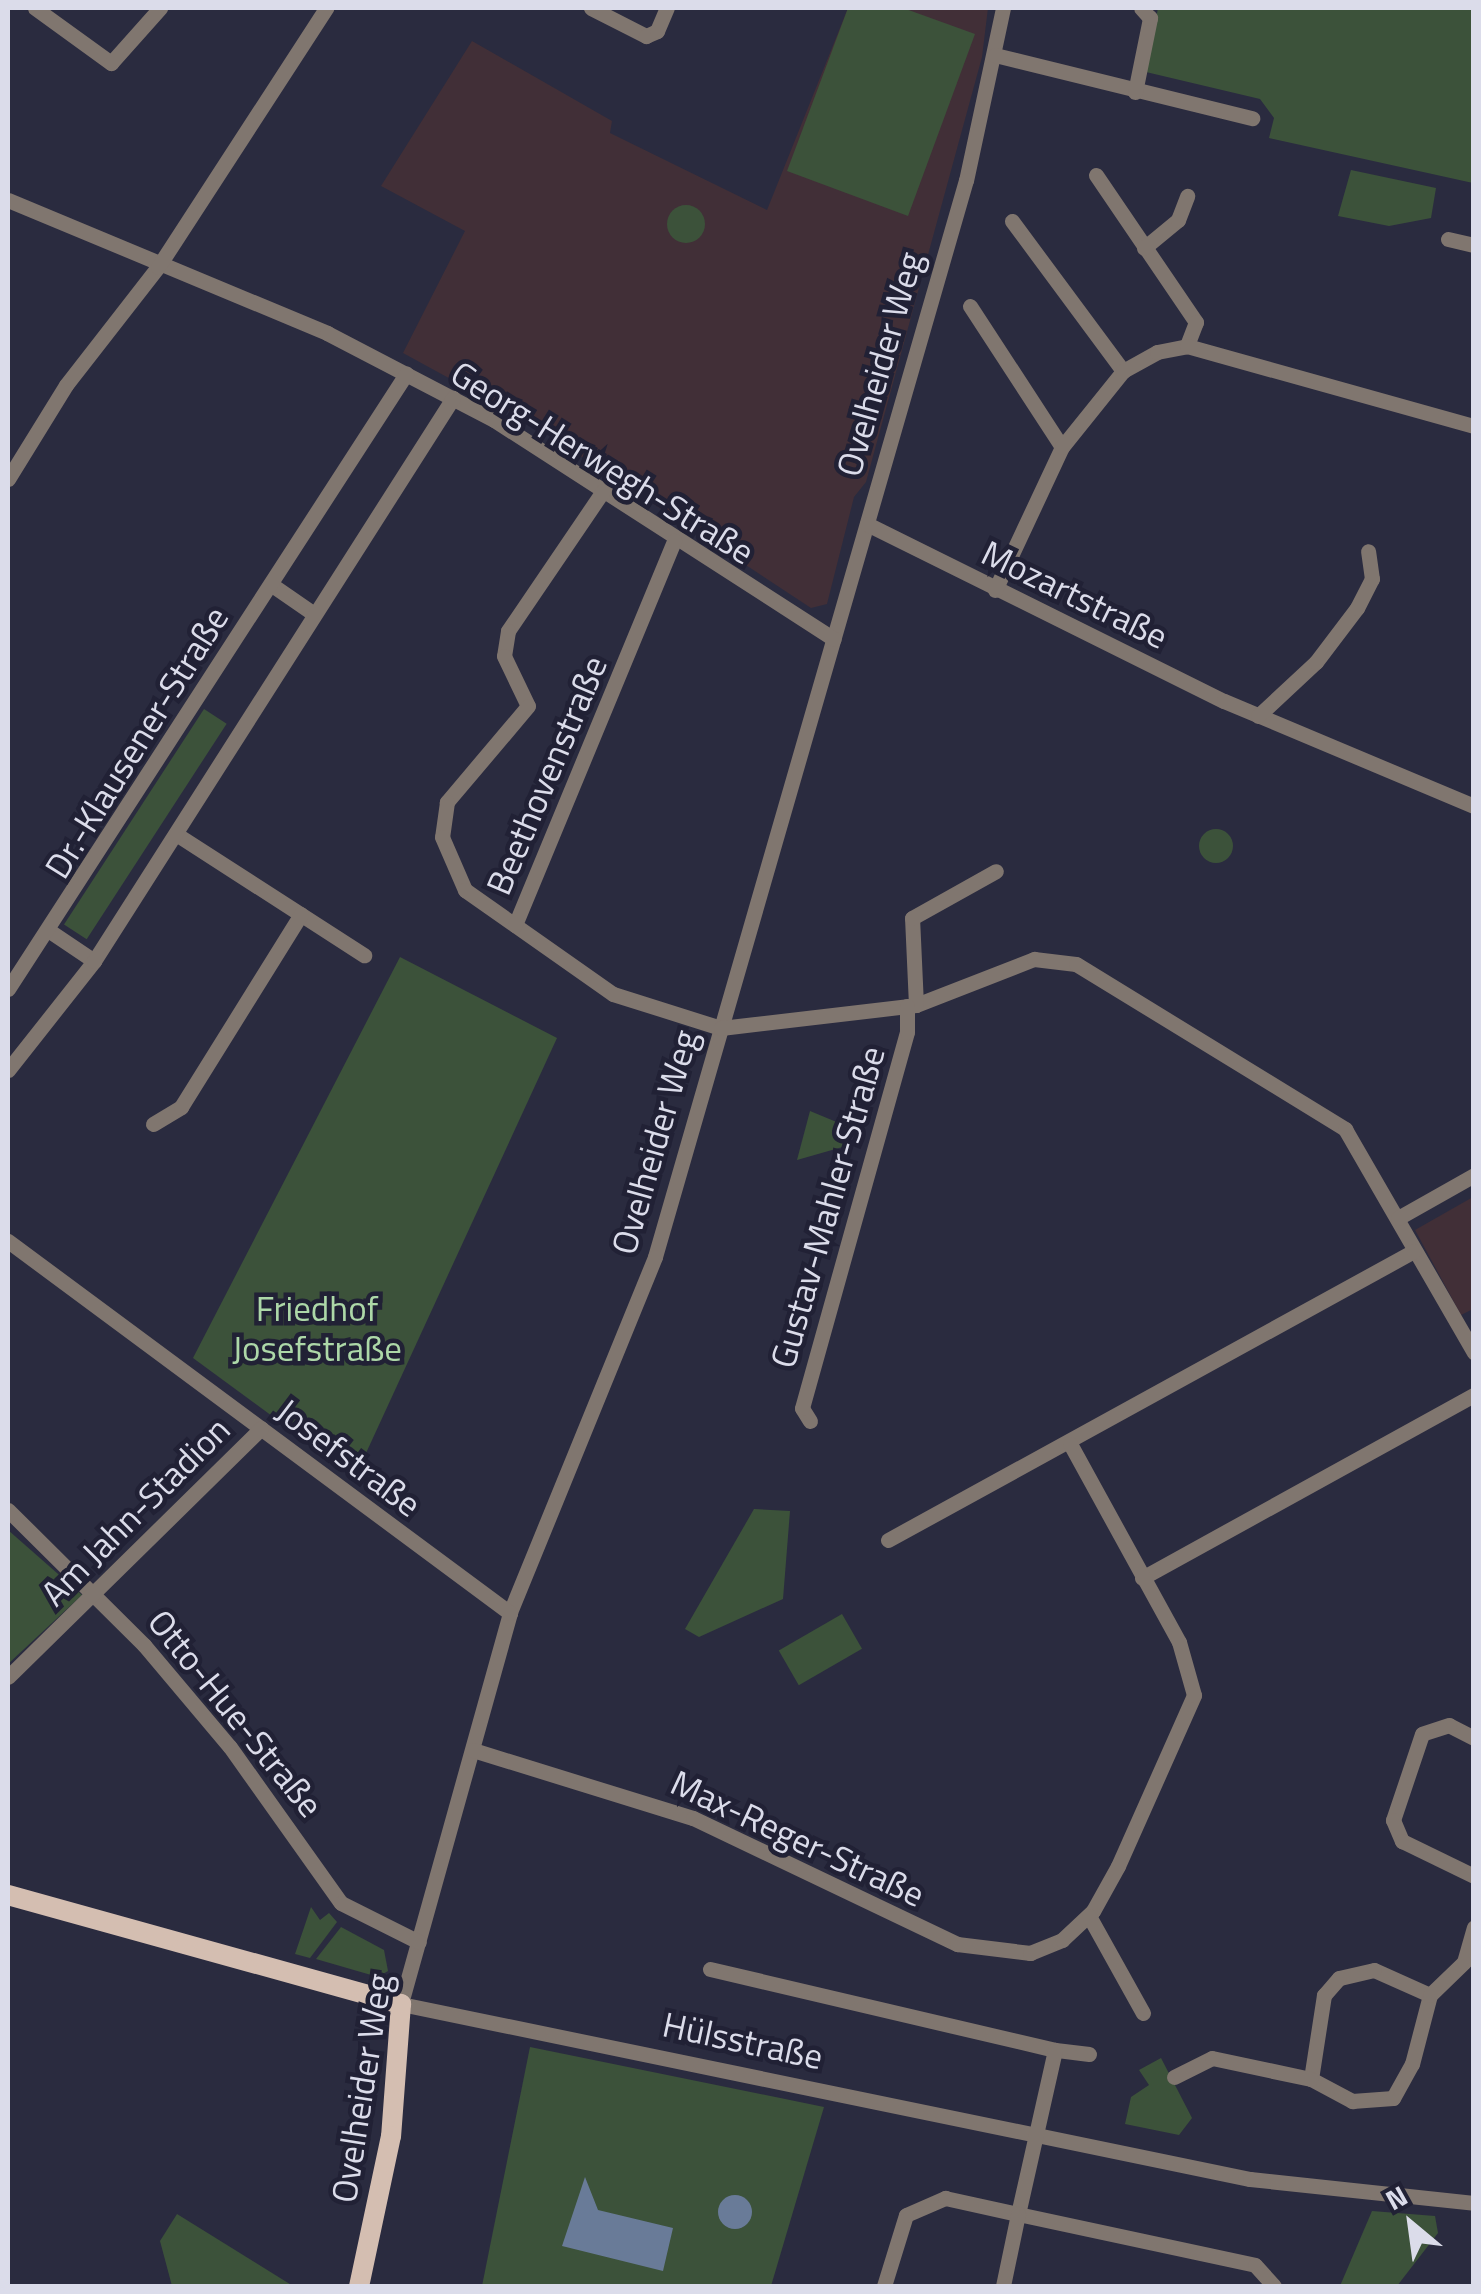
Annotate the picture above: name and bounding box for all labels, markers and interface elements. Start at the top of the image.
street label: Ovelheider Weg [827,247,931,481]
street label: Georg-Herwegh-Straße [444,352,762,572]
street label: Mozartstraße [975,531,1175,657]
street label: Dr.-Klausener-Straße [35,598,237,886]
street label: Beethovenstraße [477,649,615,901]
street label: Ovelheider Weg [602,1025,706,1259]
street label: Gustav-Mahler-Straße [761,1041,893,1373]
park label: Friedhof Josefstraße [232,1287,402,1369]
street label: Josefstraße [269,1389,429,1525]
street label: Am Jahn-Stadion [32,1408,238,1614]
street label: Otto-Hue-Straße [140,1601,332,1825]
street label: Max-Reger-Straße [665,1761,931,1915]
street label: Ovelheider Weg [322,1970,400,2206]
street label: Hülsstraße [659,2003,827,2077]
north arrow [1361,2174,1461,2274]
text: N [1377,2174,1415,2221]

